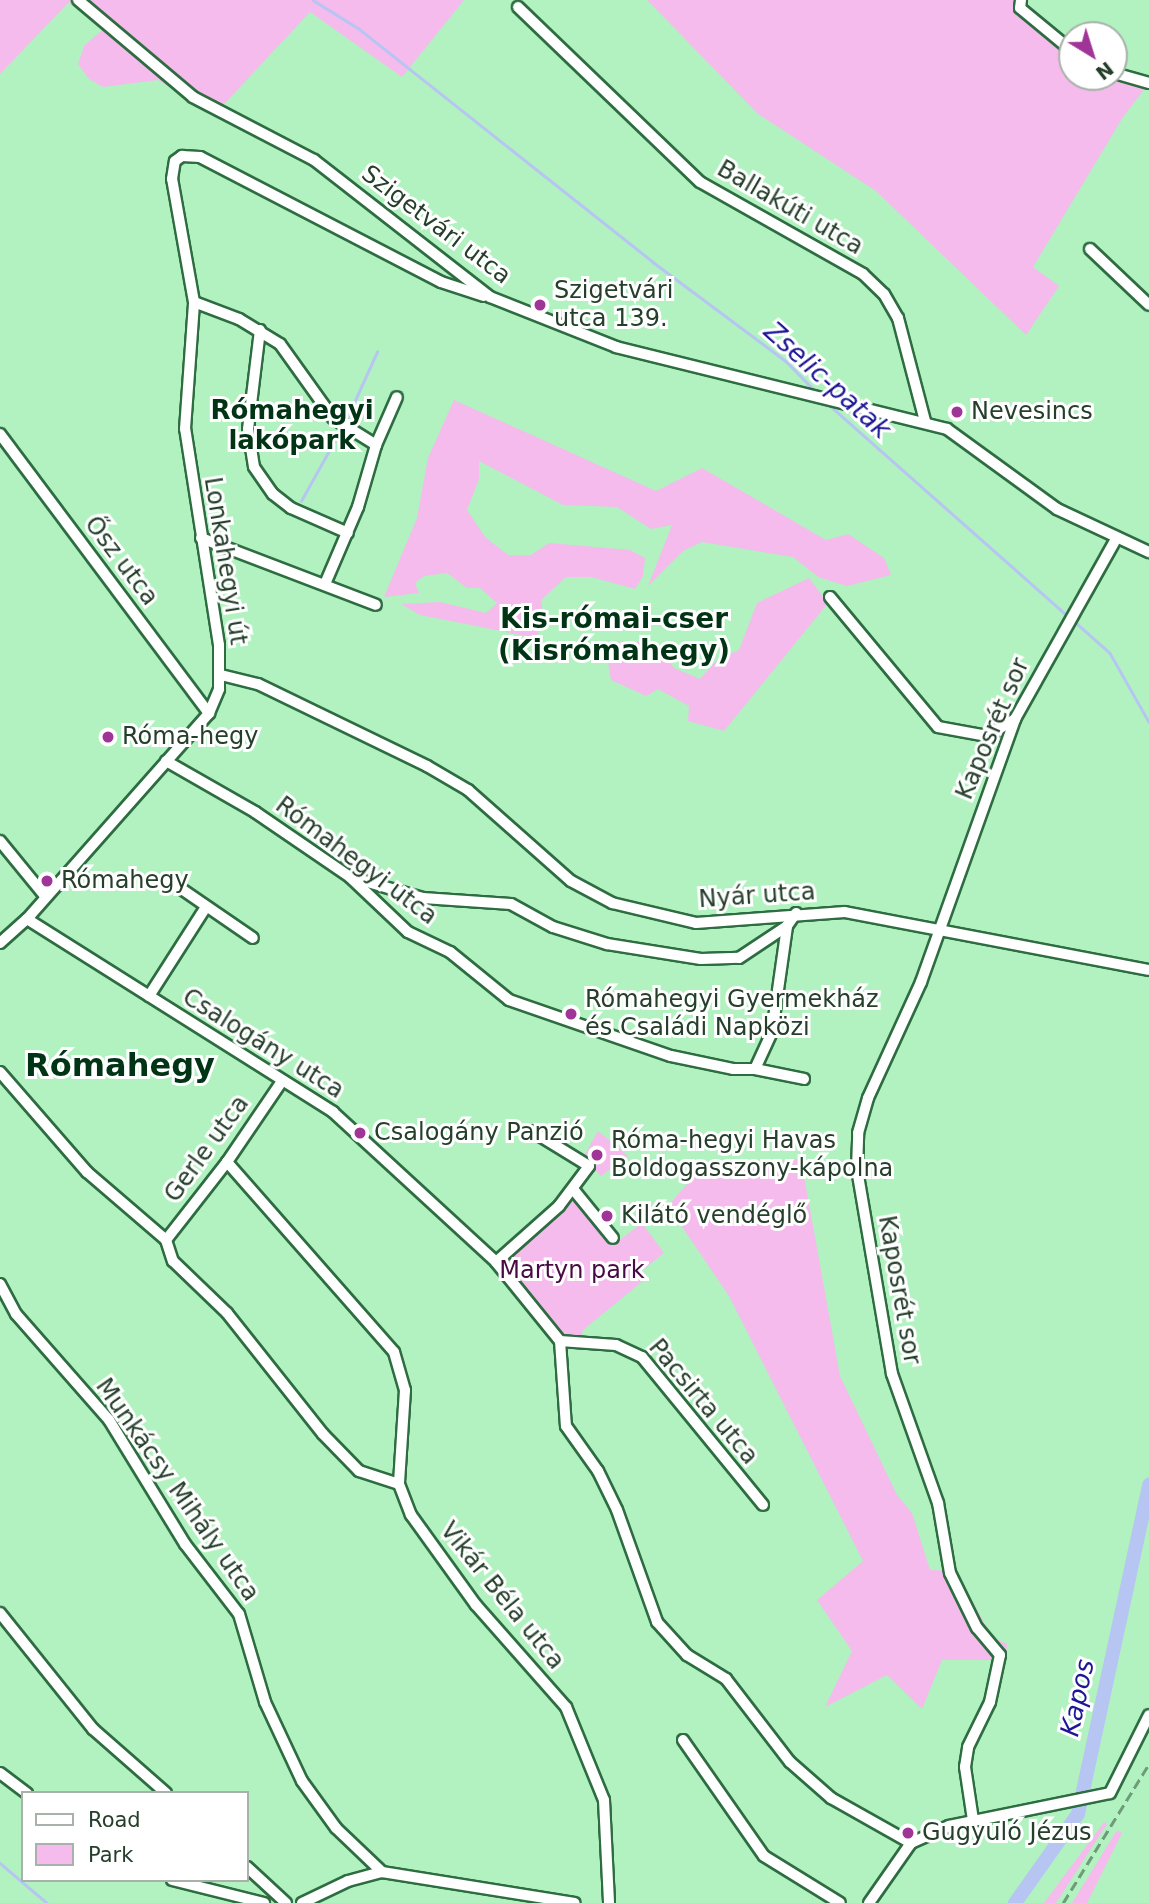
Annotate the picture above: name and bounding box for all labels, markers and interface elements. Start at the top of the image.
north arrow [1058,21,1128,91]
text: N [1092,57,1118,85]
street label: Ballakúti utca [712,155,868,261]
street label: Szigetvári utca [356,159,516,291]
place label: Szigetvári utca 139. [554,277,673,333]
marker: Szigetvári utca 139. [532,297,548,313]
water label: Zselic-patak [757,316,897,446]
district label: Rómahegyi lakópark [210,395,374,457]
place label: Nevesincs [971,398,1093,426]
marker: Nevesincs [949,404,965,420]
street label: Lonkahegyi út [198,475,252,647]
street label: Ősz utca [78,511,164,611]
district label: Kis-római-cser (Kisrómahegy) [498,602,730,668]
street label: Kaposrét sor [950,654,1036,804]
place label: Róma-hegy [122,723,258,751]
marker: Róma-hegy [100,729,116,745]
street label: Rómahegyi utca [270,791,442,931]
place label: Rómahegy [61,867,189,895]
marker: Rómahegy [39,873,55,889]
street label: Nyár utca [698,878,816,914]
street label: Csalogány utca [177,983,349,1105]
place label: Rómahegyi Gyermekház és Családi Napközi [585,986,879,1042]
marker: Rómahegyi Gyermekház és Családi Napközi [563,1006,579,1022]
district label: Rómahegy [25,1046,215,1084]
street label: Gerle utca [159,1090,255,1208]
place label: Csalogány Panzió [374,1119,584,1147]
marker: Csalogány Panzió [352,1125,368,1141]
place label: Róma-hegyi Havas Boldogasszony-kápolna [611,1127,893,1183]
marker: Róma-hegyi Havas Boldogasszony-kápolna [589,1147,605,1163]
place label: Kilátó vendéglő [621,1202,807,1230]
marker: Kilátó vendéglő [599,1208,615,1224]
street label: Kaposrét sor [872,1213,926,1367]
park label: Martyn park [499,1257,645,1285]
street label: Pacsirta utca [642,1334,764,1470]
street label: Munkácsy Mihály utca [89,1373,265,1607]
street label: Vikár Béla utca [434,1517,570,1675]
water label: Kapos [1055,1657,1101,1739]
legend [21,1791,248,1882]
text: Road [88,1808,141,1832]
place label: Gugyuló Jézus [922,1819,1092,1847]
marker: Gugyuló Jézus [900,1825,916,1841]
text: Park [88,1843,133,1867]

